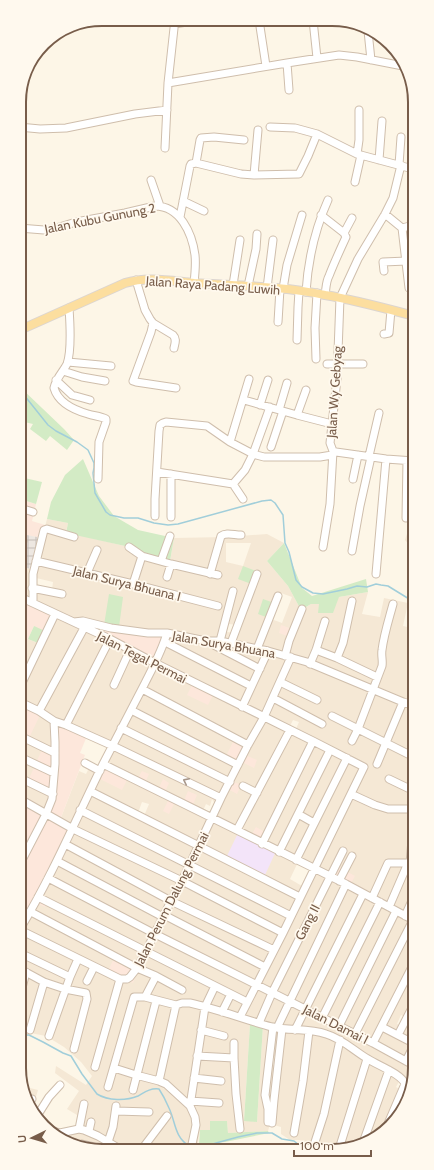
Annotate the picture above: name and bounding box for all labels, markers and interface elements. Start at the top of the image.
street label: Jalan Kubu Gunung 2 [42,199,157,237]
street label: Jalan Raya Padang Luwih [144,272,281,298]
street label: Jalan Wy Gebyag [323,345,345,440]
street label: Jalan Surya Bhuana I [70,562,183,604]
street label: Jalan Tegal Permai [94,627,190,687]
street label: Jalan Surya Bhuana [170,627,277,661]
one-way arrow [183,778,190,786]
street label: Jalan Perum Dalung Permai [130,829,212,970]
street label: Gang II [291,901,323,943]
street label: Jalan Damai I [300,1000,371,1047]
north arrow [12,1118,52,1158]
scale bar [294,1132,371,1158]
text: U [15,1134,29,1143]
text: 100 m [300,1138,334,1153]

